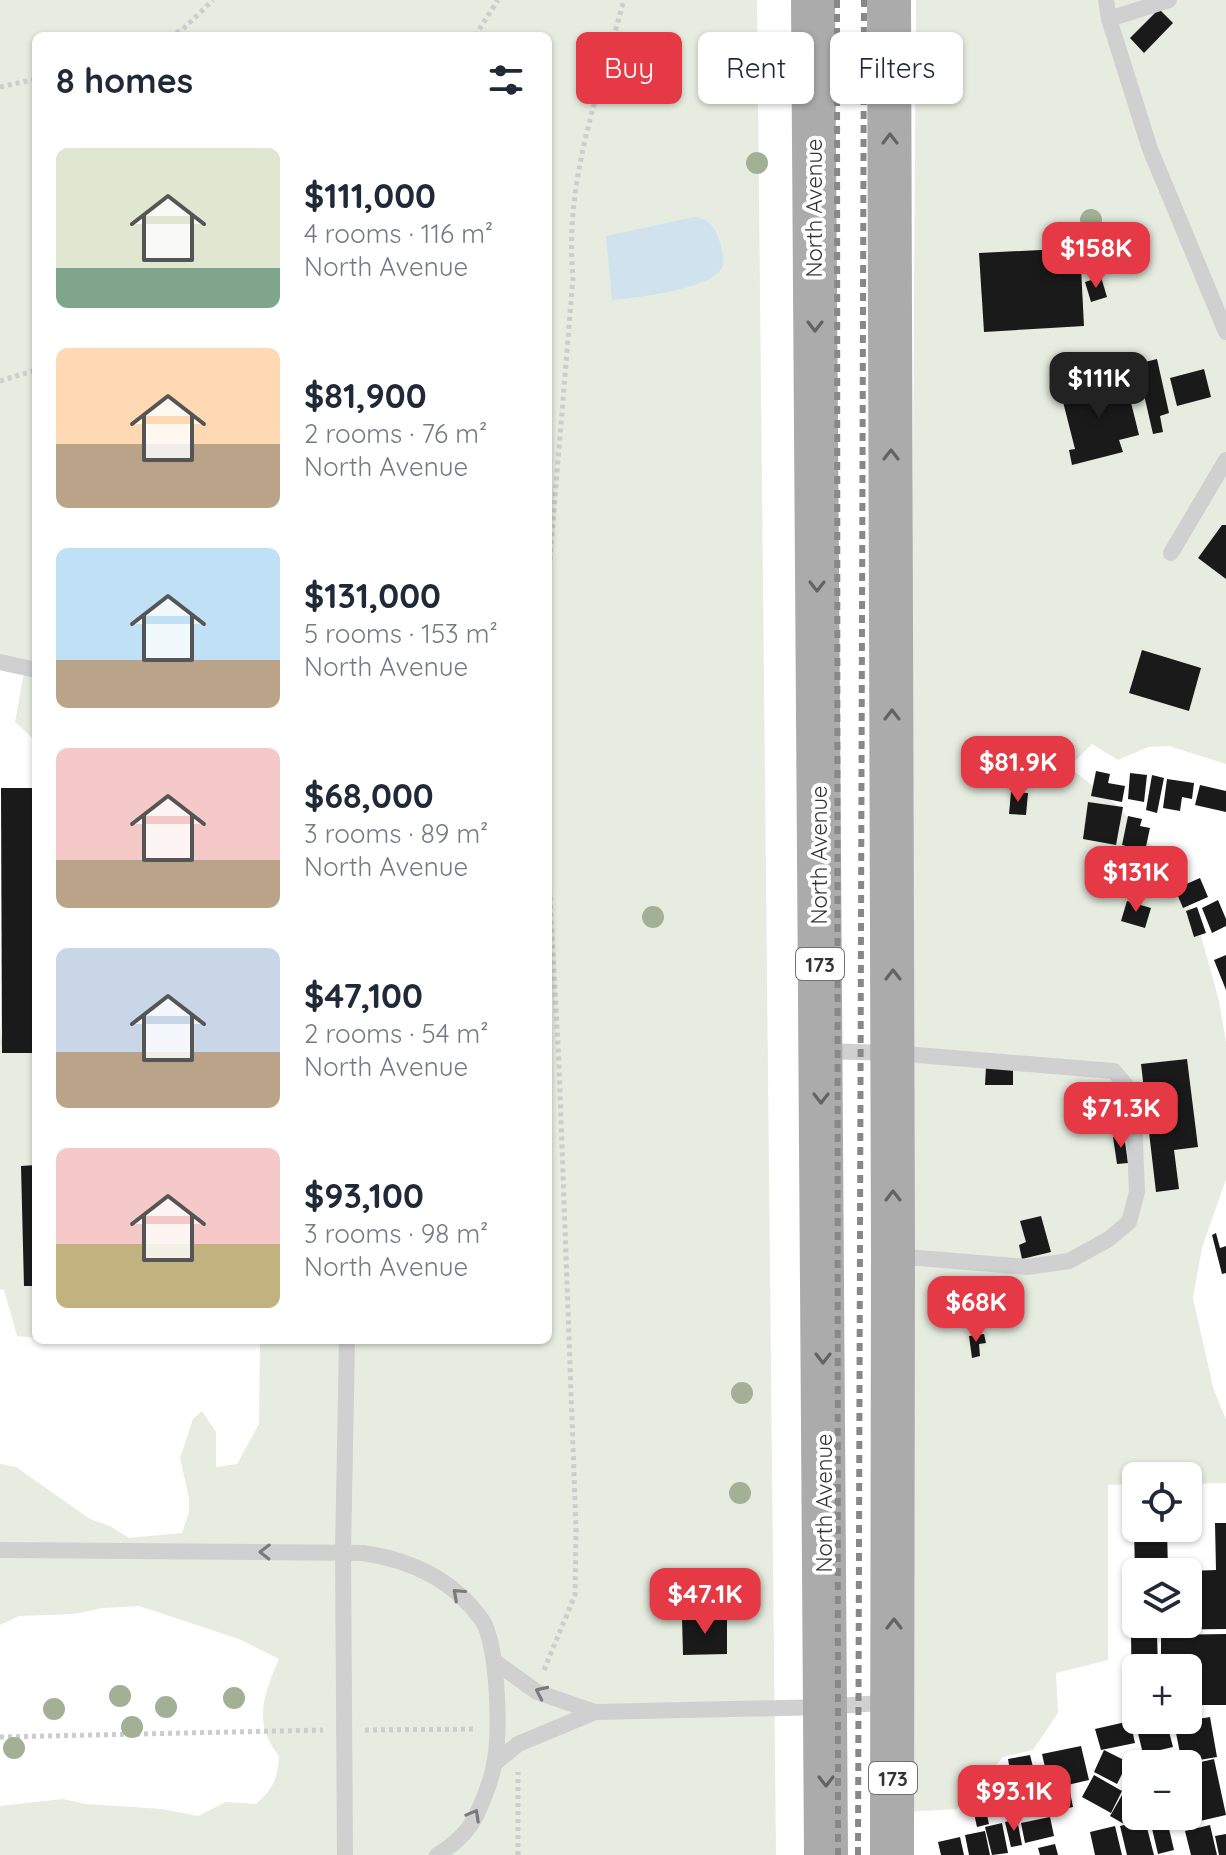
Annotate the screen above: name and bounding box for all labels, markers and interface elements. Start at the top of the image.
chip: Buy [576,32,682,104]
chip: Rent [698,32,814,104]
chip: Filters [830,32,963,104]
icon: filters [484,58,528,102]
text: 8 homes [56,59,193,102]
one-way arrow [881,132,899,145]
street label: North Avenue [800,139,828,277]
text: $111,000 [304,174,436,217]
icon: home [120,180,216,276]
text: 4 rooms · 116 m² [304,217,493,250]
pin: $158K [1040,222,1152,290]
text: $158K [1060,231,1132,264]
text: North Avenue [304,250,468,283]
one-way arrow [806,320,824,333]
pin: $111K [1043,352,1155,420]
text: $111K [1068,361,1130,394]
text: $81,900 [304,374,427,417]
icon: home [120,380,216,476]
text: 2 rooms · 76 m² [304,417,487,450]
one-way arrow [882,448,900,461]
text: North Avenue [304,450,468,483]
text: $131,000 [304,574,441,617]
icon: home [120,580,216,676]
one-way arrow [808,580,826,593]
text: 5 rooms · 153 m² [304,617,498,650]
text: North Avenue [304,650,468,683]
one-way arrow [883,708,901,721]
pin: $81.9K [953,736,1083,804]
text: $81.9K [979,745,1057,778]
text: $68,000 [304,774,434,817]
icon: home [120,780,216,876]
street label: North Avenue [805,786,833,924]
text: 3 rooms · 89 m² [304,817,488,850]
pin: $131K [1080,846,1192,914]
text: North Avenue [304,850,468,883]
text: $131K [1103,855,1169,888]
road number: 173 [796,948,844,980]
one-way arrow [884,968,902,981]
text: $47,100 [304,974,423,1017]
icon: home [120,980,216,1076]
text: 2 rooms · 54 m² [304,1017,488,1050]
text: North Avenue [304,1050,468,1083]
pin: $71.3K [1056,1082,1186,1150]
text: $71.3K [1082,1091,1160,1124]
one-way arrow [812,1092,830,1105]
text: $93,100 [304,1174,424,1217]
icon: home [120,1180,216,1276]
one-way arrow [884,1189,902,1202]
text: 3 rooms · 98 m² [304,1217,488,1250]
text: North Avenue [304,1250,468,1283]
pin: $68K [929,1276,1023,1344]
text: $68K [945,1285,1007,1318]
one-way arrow [814,1352,832,1365]
street label: North Avenue [810,1434,838,1572]
map controls [1122,1462,1202,1830]
button: locate [1122,1462,1202,1542]
one-way arrow [258,1543,271,1561]
button: layers [1122,1558,1202,1638]
pin: $47.1K [640,1568,770,1636]
text: $47.1K [668,1577,742,1610]
one-way arrow [453,1590,468,1604]
one-way arrow [885,1617,903,1630]
button: + [1122,1654,1202,1734]
one-way arrow [535,1686,550,1702]
button: − [1122,1750,1202,1830]
road number: 173 [869,1762,917,1794]
pin: $93.1K [949,1765,1079,1833]
text: $93.1K [976,1774,1052,1807]
one-way arrow [817,1775,835,1788]
one-way arrow [464,1809,480,1824]

